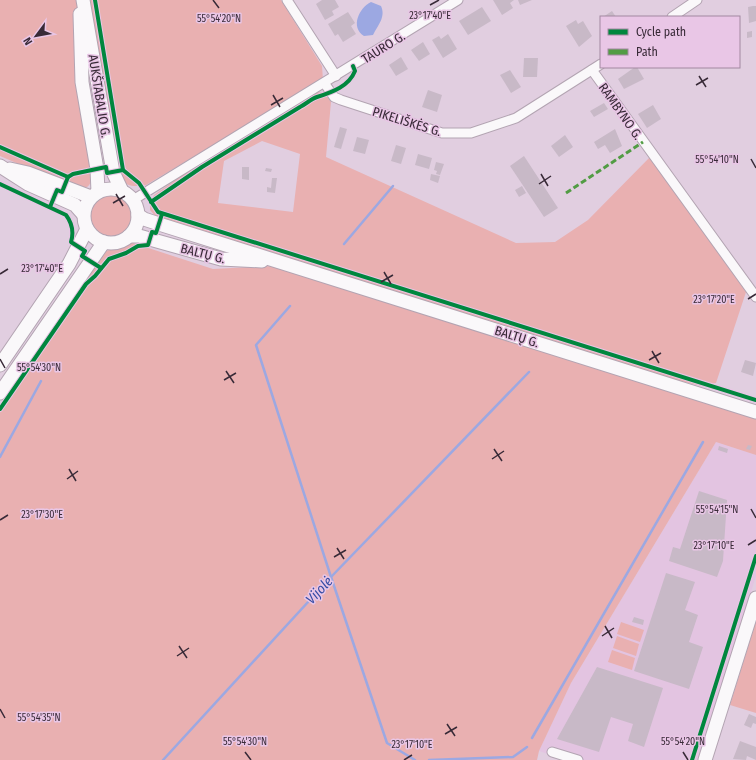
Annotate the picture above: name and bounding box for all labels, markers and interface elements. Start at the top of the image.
text: 23°17'40"E [409,10,451,22]
text: 55°54'20"N [197,13,241,25]
north arrow [16,16,56,56]
legend [600,16,740,68]
text: Cycle path [636,25,686,39]
street label: TAURO G. [359,28,408,67]
text: N [21,35,35,47]
text: Path [636,45,658,59]
street label: AUKŠTABALIO G. [86,53,114,139]
street label: RAMBYNO G. [596,80,646,143]
street label: PIKELIŠKĖS G. [371,104,443,139]
text: 55°54'10"N [695,154,739,166]
street label: BALTŲ G. [179,241,227,266]
text: 23°17'40"E [21,263,63,275]
text: 23°17'20"E [693,294,735,306]
street label: BALTŲ G. [493,323,541,350]
text: 55°54'30"N [17,362,61,374]
text: 55°54'15"N [696,504,738,516]
text: 23°17'30"E [21,509,63,521]
text: 23°17'10"E [693,540,735,552]
water label: Vijolė [302,573,337,608]
text: 55°54'35"N [17,712,61,724]
text: 55°54'30"N [223,736,267,748]
text: 55°54'20"N [661,736,705,748]
text: 23°17'10"E [391,739,433,751]

